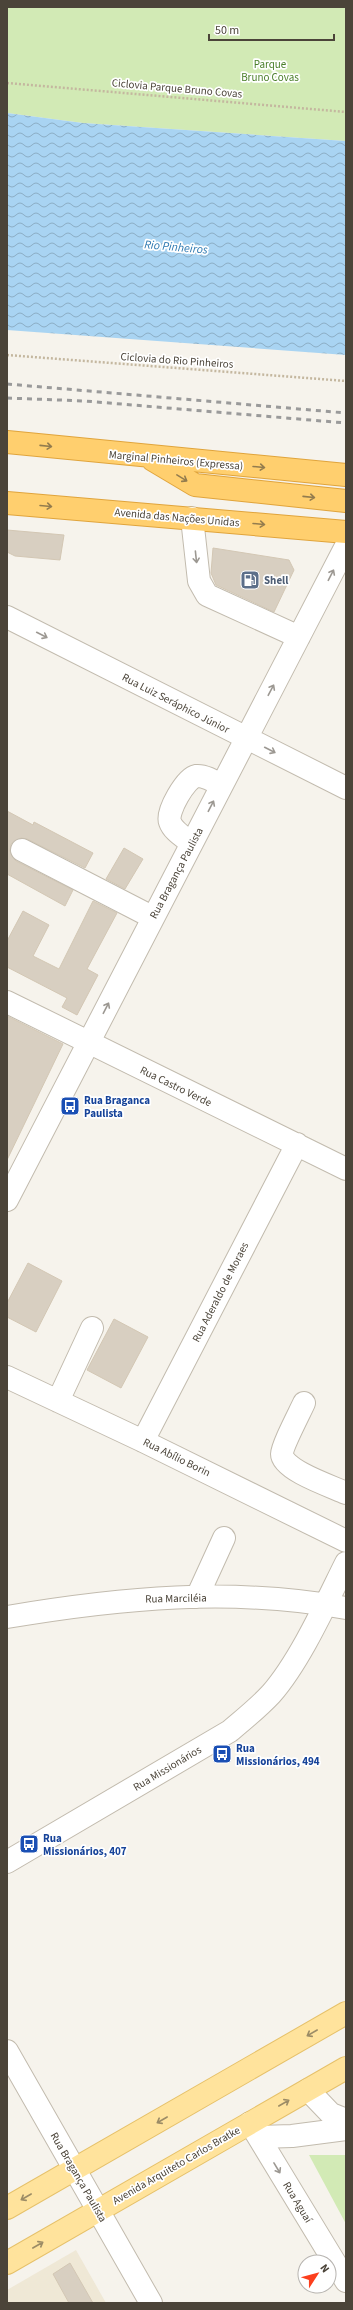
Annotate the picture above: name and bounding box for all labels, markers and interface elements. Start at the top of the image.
scale bar [209,16,334,42]
text: 50 m [215,22,239,39]
park label: Parque Bruno Covas [241,57,299,85]
street label: Ciclovia Parque Bruno Covas [111,75,243,102]
water label: Rio Pinheiros [143,236,209,259]
street label: Ciclovia do Rio Pinheiros [120,349,234,372]
one-way arrow [39,443,52,450]
street label: Marginal Pinheiros (Expressa) [108,447,244,474]
one-way arrow [252,464,265,471]
one-way arrow [176,474,188,482]
one-way arrow [302,493,315,500]
one-way arrow [39,502,52,510]
street label: Avenida das Nações Unidas [114,505,240,530]
one-way arrow [252,520,265,528]
one-way arrow [193,550,200,563]
fuel station icon: Shell [239,569,261,591]
one-way arrow [328,569,335,581]
place label: Shell [264,573,289,588]
one-way arrow [36,631,48,639]
street label: Rua Luiz Seráphico Júnior [119,670,232,737]
one-way arrow [268,684,275,696]
one-way arrow [264,747,276,754]
one-way arrow [208,800,215,812]
street label: Rua Bragança Paulista [146,825,207,922]
one-way arrow [103,1002,110,1014]
street label: Rua Castro Verde [137,1063,215,1111]
place label: Rua Braganca Paulista [84,1093,150,1121]
bus stop icon: Rua Braganca Paulista [59,1095,81,1117]
street label: Rua Aderaldo de Moraes [189,1239,252,1345]
street label: Rua Abílio Borin [141,1435,213,1480]
street label: Rua Marciléia [145,1590,207,1607]
place label: Rua Missionários, 494 [236,1741,320,1769]
street label: Rua Missionários [130,1742,205,1795]
bus stop icon: Rua Missionários, 494 [211,1743,233,1765]
place label: Rua Missionários, 407 [43,1831,127,1859]
bus stop icon: Rua Missionários, 407 [18,1833,40,1855]
one-way arrow [306,2029,318,2037]
one-way arrow [278,2099,290,2107]
one-way arrow [156,2116,168,2124]
street label: Avenida Arquiteto Carlos Bratke [110,2122,243,2208]
street label: Rua Bragança Paulista [47,2130,110,2225]
one-way arrow [274,2162,282,2174]
street label: Rua Aguaí [279,2179,316,2226]
one-way arrow [20,2193,32,2201]
one-way arrow [32,2240,44,2248]
north arrow [297,2254,337,2294]
text: N [316,2261,333,2276]

